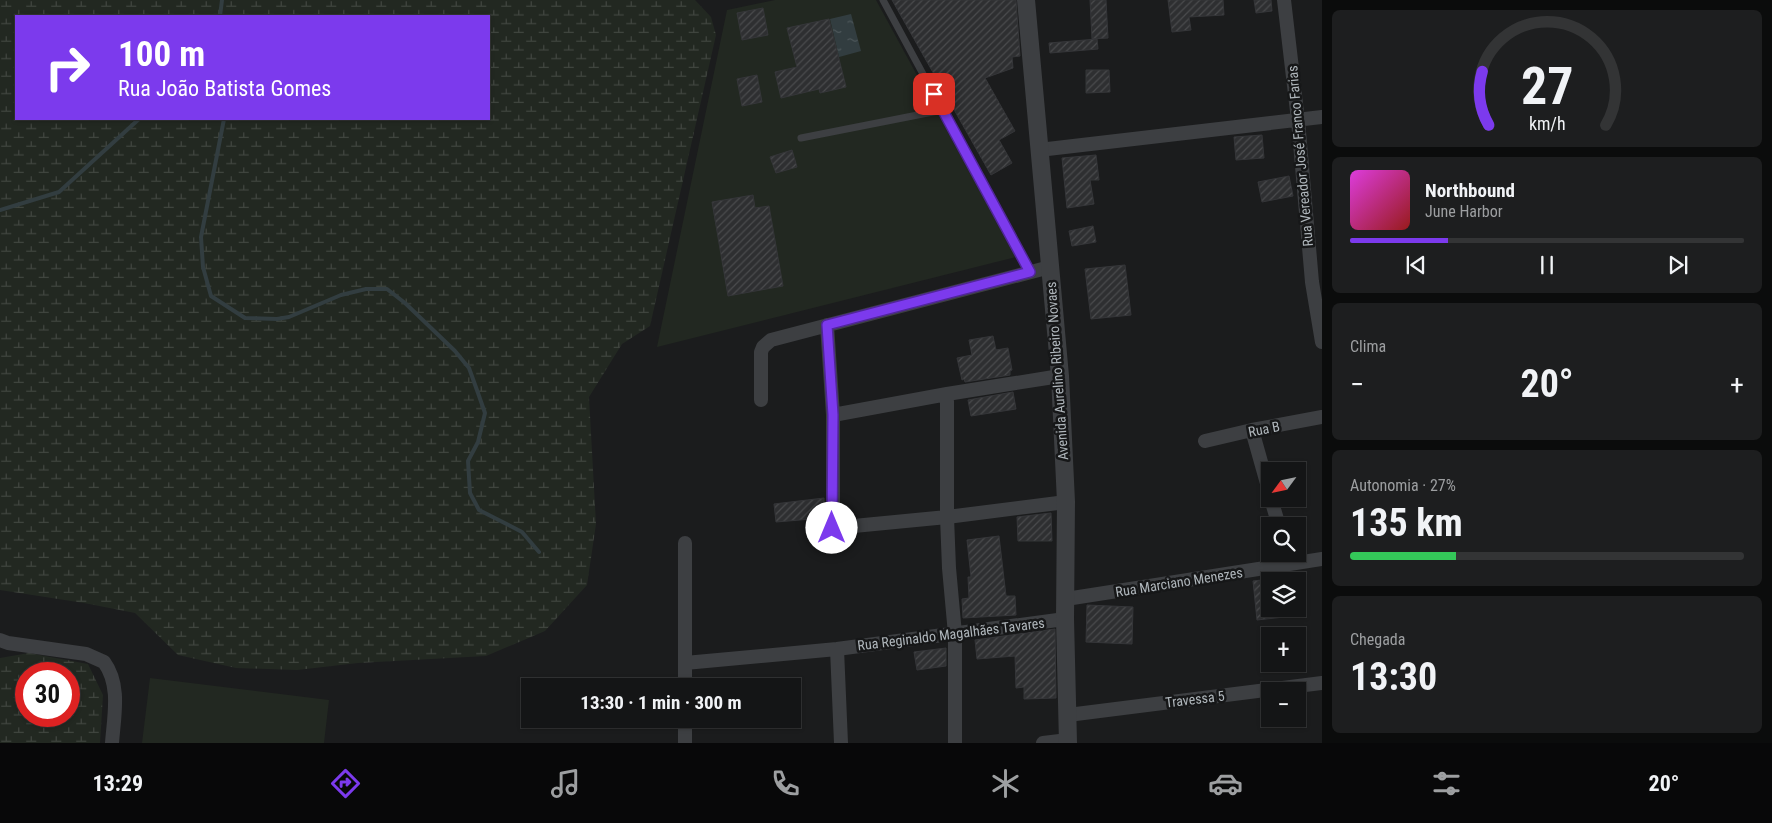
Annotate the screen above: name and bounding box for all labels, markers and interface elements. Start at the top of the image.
text: 100 m [118,34,205,75]
icon: right [35,35,100,100]
text: 27 [1521,56,1573,117]
street label: Rua Vereador José Franco Farias [1284,65,1316,247]
pin [913,73,955,115]
text: Rua João Batista Gomes [118,76,331,101]
icon: arrive [920,80,948,108]
text: km/h [1529,113,1565,134]
text: Northbound [1425,179,1515,202]
text: June Harbor [1425,202,1503,221]
icon: previous [1402,251,1430,279]
icon: pause [1533,251,1561,279]
icon: next [1664,251,1692,279]
street label: Avenida Aurelino Ribeiro Novaes [1043,281,1071,461]
text: Clima [1350,337,1386,356]
text: 20° [1520,362,1574,406]
text: − [1350,368,1364,401]
text: + [1730,368,1744,401]
street label: Rua B [1247,418,1281,440]
north arrow [1261,462,1306,508]
map controls [1261,462,1306,727]
text: Autonomia · 27% [1350,476,1456,495]
position arrow [805,501,857,553]
text: 135 km [1350,501,1463,545]
button: search [1261,517,1306,562]
street label: Rua Marciano Menezes [1114,564,1244,600]
button: layers [1261,572,1306,617]
street label: Rua Reginaldo Magalhães Tavares [857,615,1045,653]
button: + [1261,627,1306,672]
text: Chegada [1350,630,1405,649]
text: 13:30 [1350,655,1437,699]
speed limit sign: 30 [15,662,80,727]
button: − [1261,682,1306,727]
street label: Travessa 5 [1165,687,1226,711]
text: 13:30 · 1 min · 300 m [580,691,742,714]
icon: directions [328,766,363,801]
icon: music [548,766,583,801]
icon: phone [768,766,803,801]
icon: climate [988,766,1023,801]
icon: car [1208,766,1243,801]
icon: filters [1429,766,1464,801]
text: 13:29 [93,771,143,796]
text: 20° [1649,771,1679,796]

